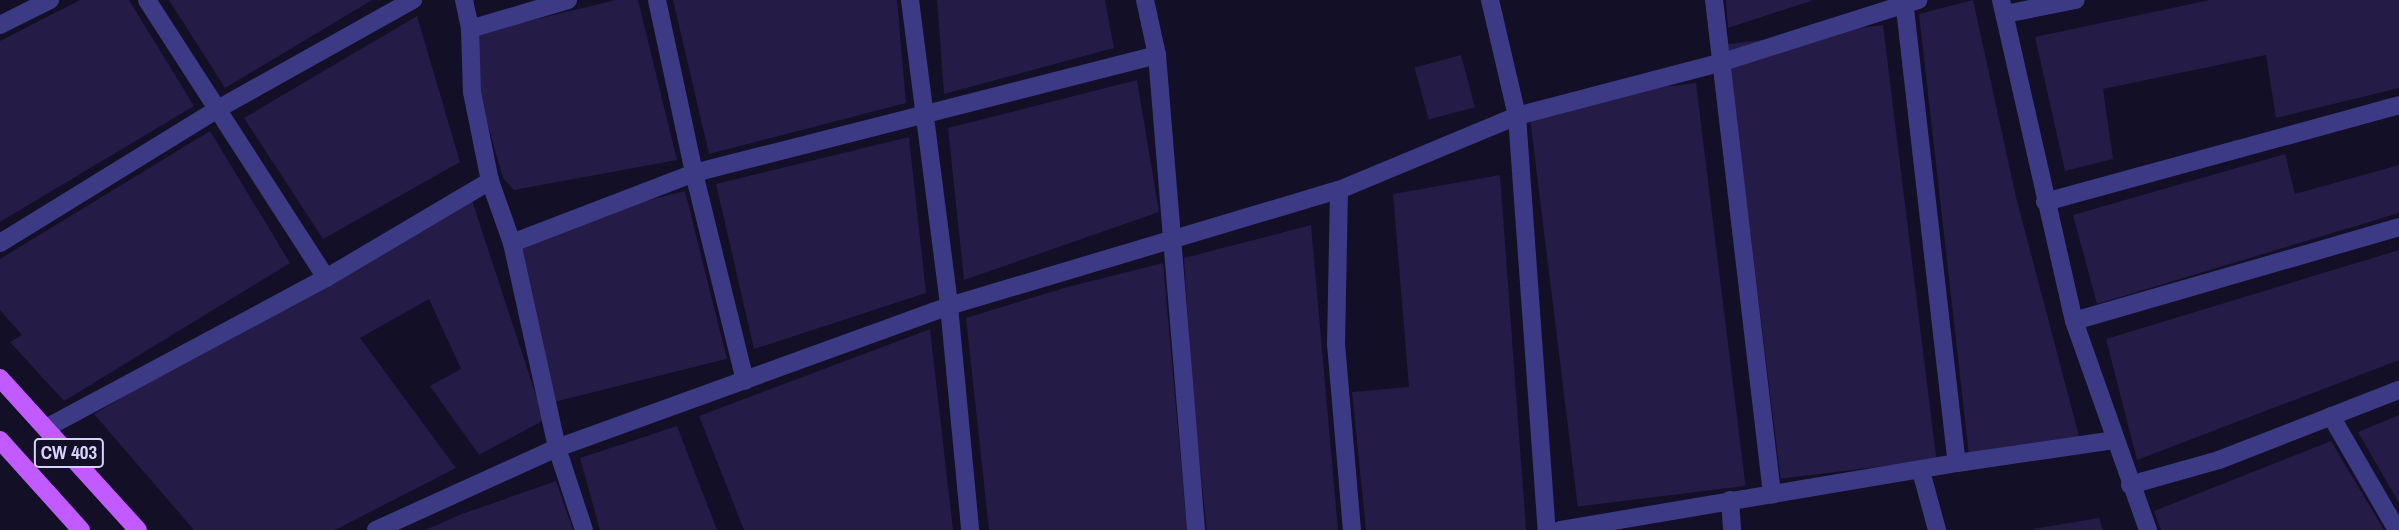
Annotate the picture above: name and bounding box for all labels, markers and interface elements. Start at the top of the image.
road number: CW 403 [32,437,106,468]

